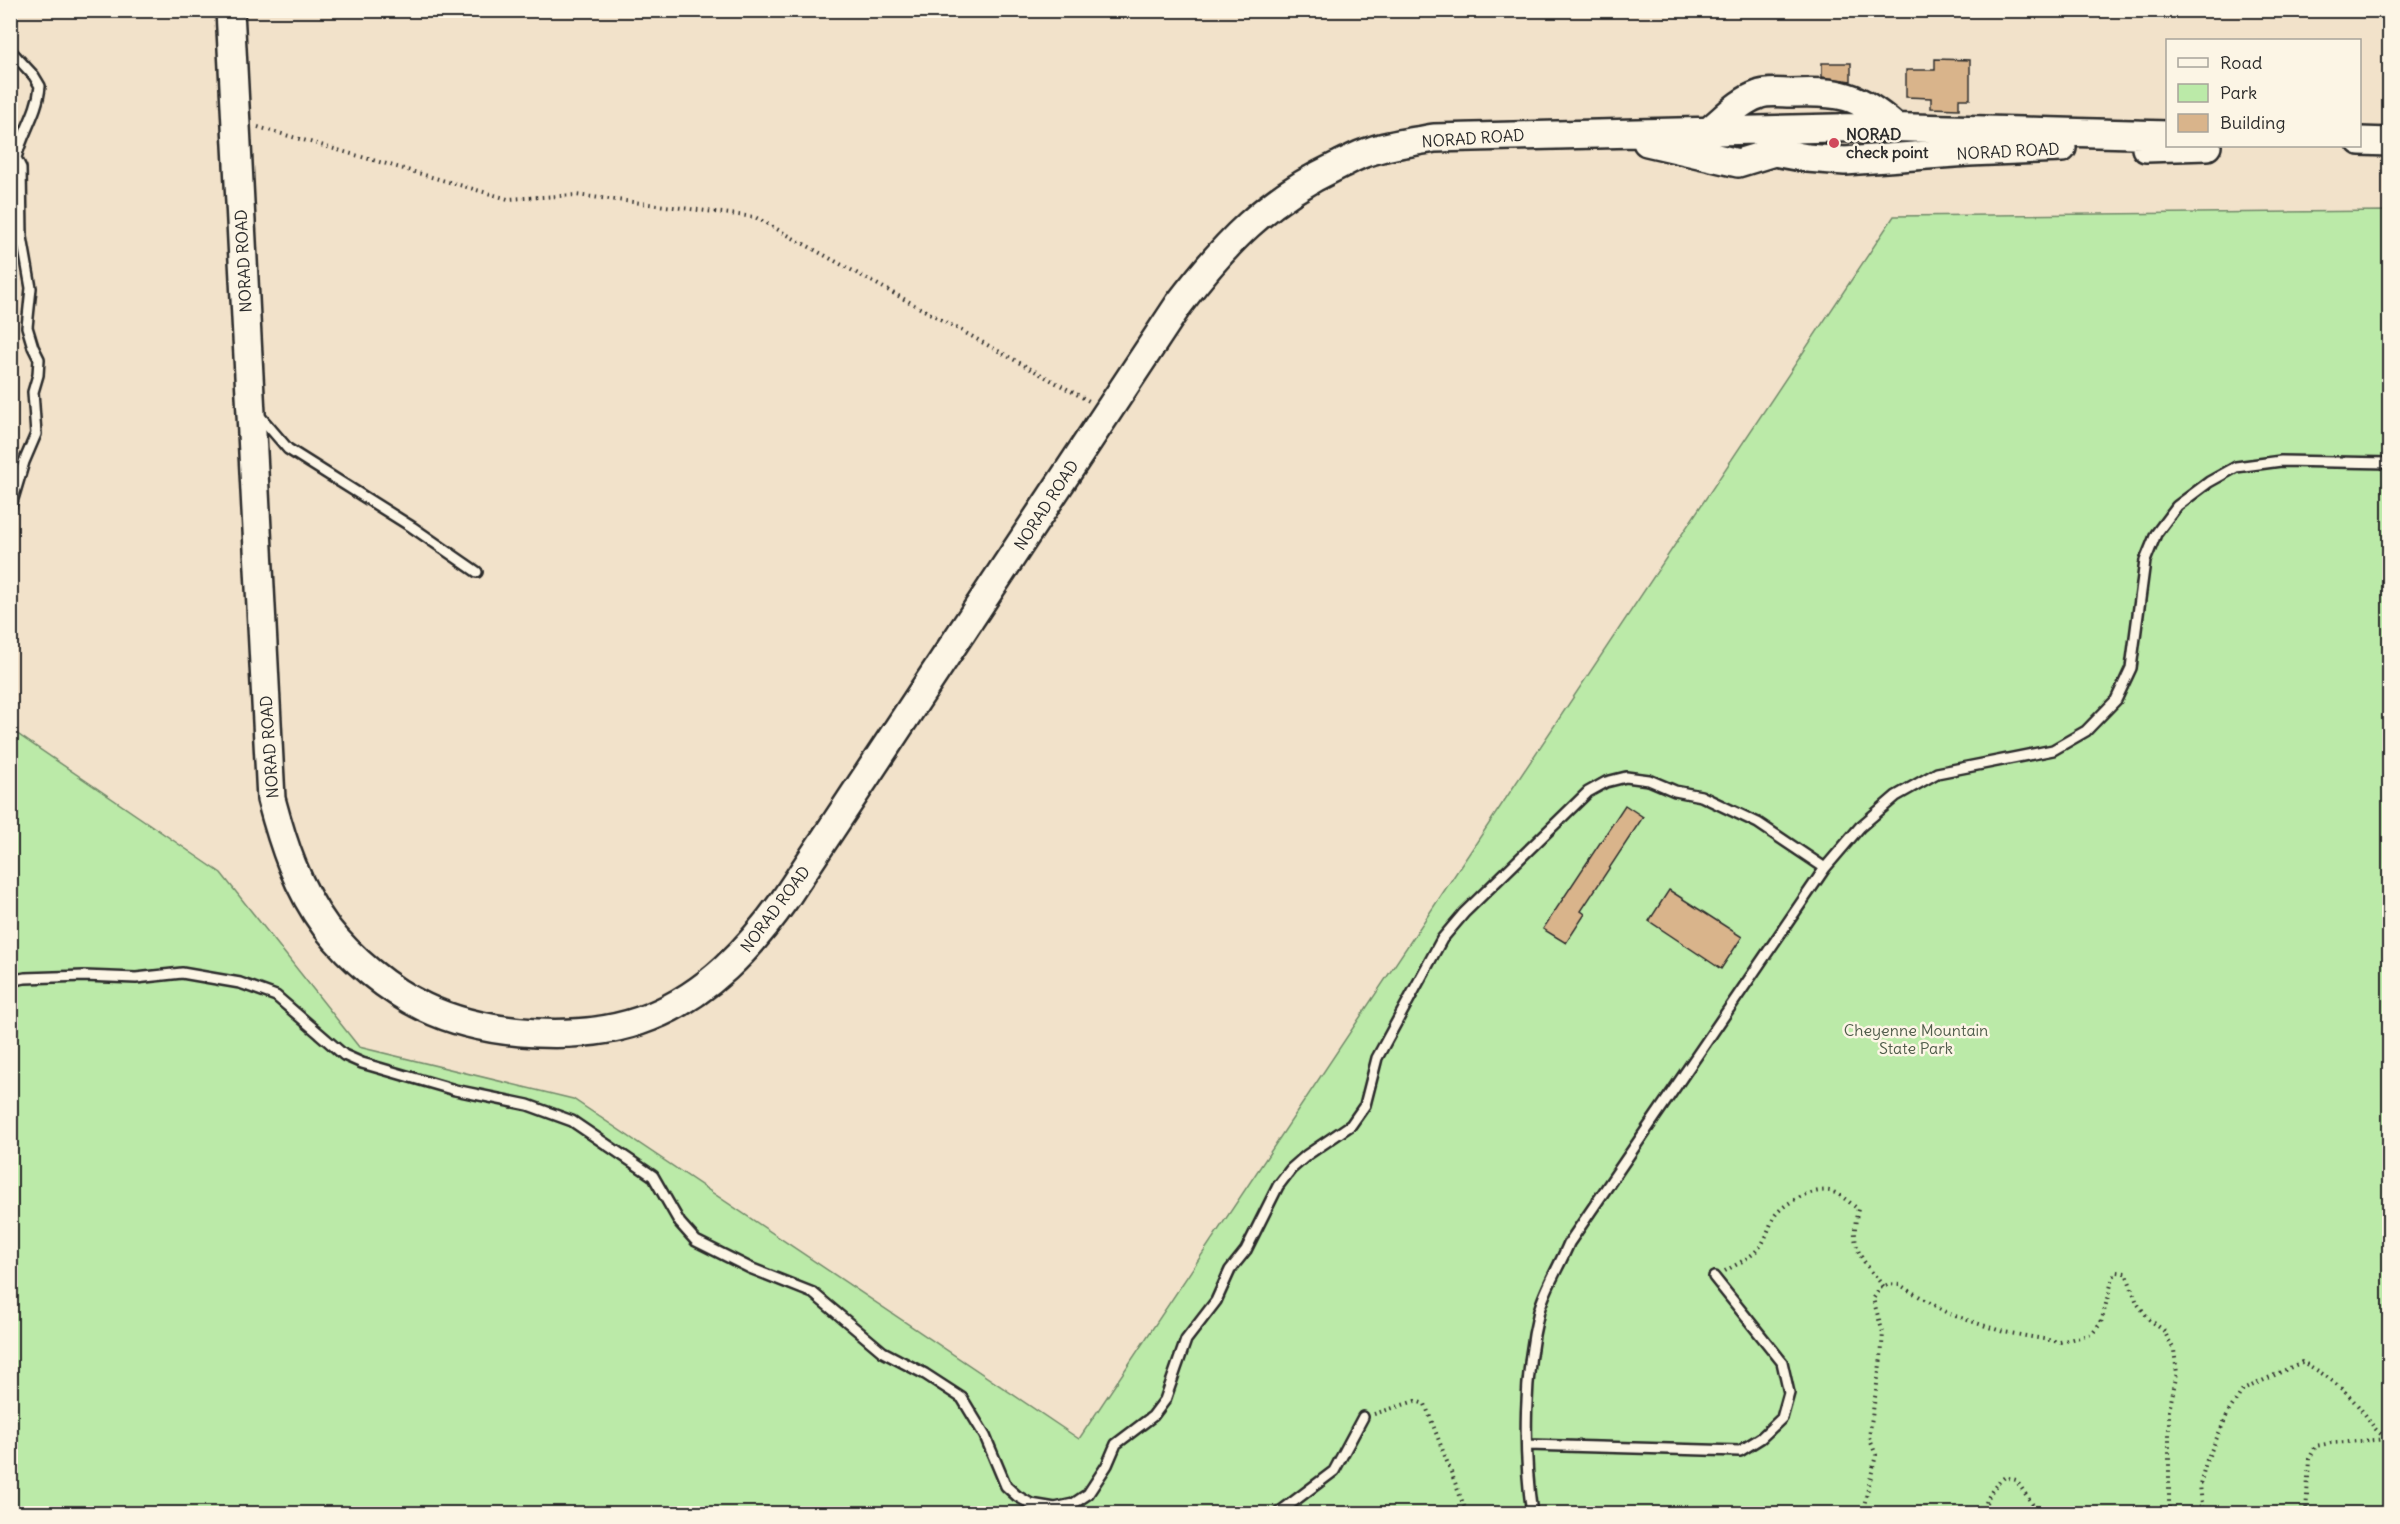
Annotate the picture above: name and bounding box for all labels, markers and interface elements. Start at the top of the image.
legend [2166,39,2361,147]
text: Road [2220,51,2263,74]
text: Park [2220,81,2257,104]
text: Building [2220,111,2285,134]
street label: NORAD ROAD [1421,124,1525,152]
place label: NORAD check point [1846,124,1929,163]
marker: NORAD check point [1827,136,1841,150]
street label: NORAD ROAD [1956,138,2060,164]
street label: NORAD ROAD [230,209,256,313]
street label: NORAD ROAD [1010,456,1082,554]
street label: NORAD ROAD [255,695,283,799]
street label: NORAD ROAD [736,862,814,956]
park label: Cheyenne Mountain State Park [1844,1020,1988,1058]

